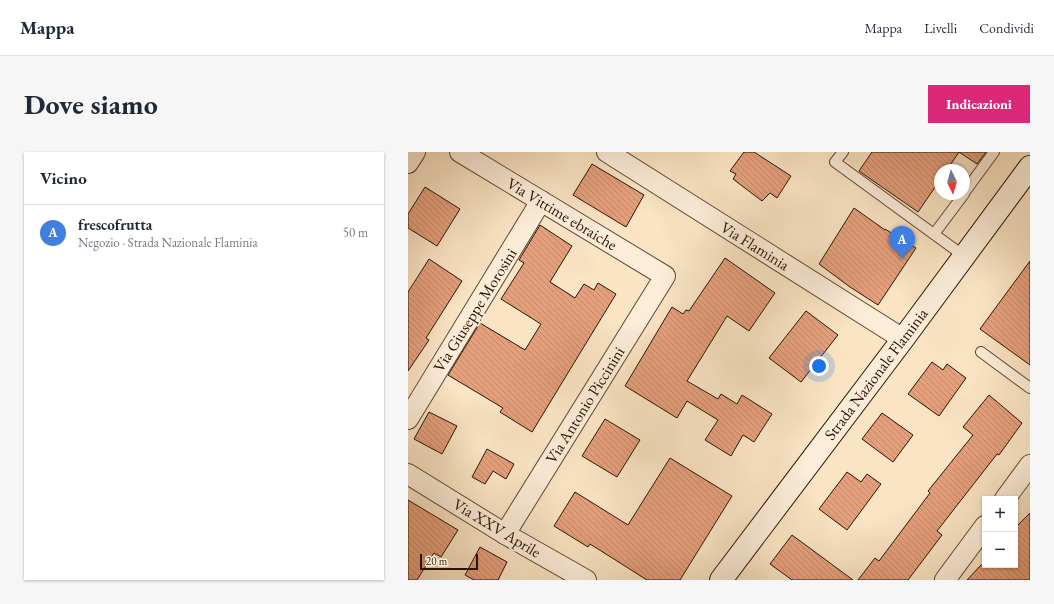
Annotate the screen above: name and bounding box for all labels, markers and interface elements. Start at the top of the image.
text: Mappa [20,15,75,40]
text: Mappa [864,19,902,37]
text: Livelli [924,19,957,37]
text: Condividi [979,19,1034,37]
button: Indicazioni [928,85,1030,123]
text: Dove siamo [24,86,158,122]
north arrow [934,164,970,200]
text: Vicino [40,167,87,189]
street label: Via Vittime ebraiche [503,173,621,255]
text: frescofrutta [78,215,152,234]
street label: Via Flaminia [717,217,794,276]
text: A [48,224,58,241]
text: 50 m [343,224,368,241]
pin: A [889,226,915,259]
text: Negozio · Strada Nazionale Flaminia [78,234,258,251]
street label: Via Giuseppe Morosini [428,244,522,376]
street label: Strada Nazionale Flaminia [819,303,933,444]
street label: Via Antonio Piccinini [541,343,629,467]
your location [809,356,829,376]
street label: Via XXV Aprile [449,493,545,563]
map controls [982,496,1018,568]
button: + [982,496,1018,532]
button: − [982,532,1018,568]
scale bar [420,552,478,571]
text: 20 m [426,554,447,568]

